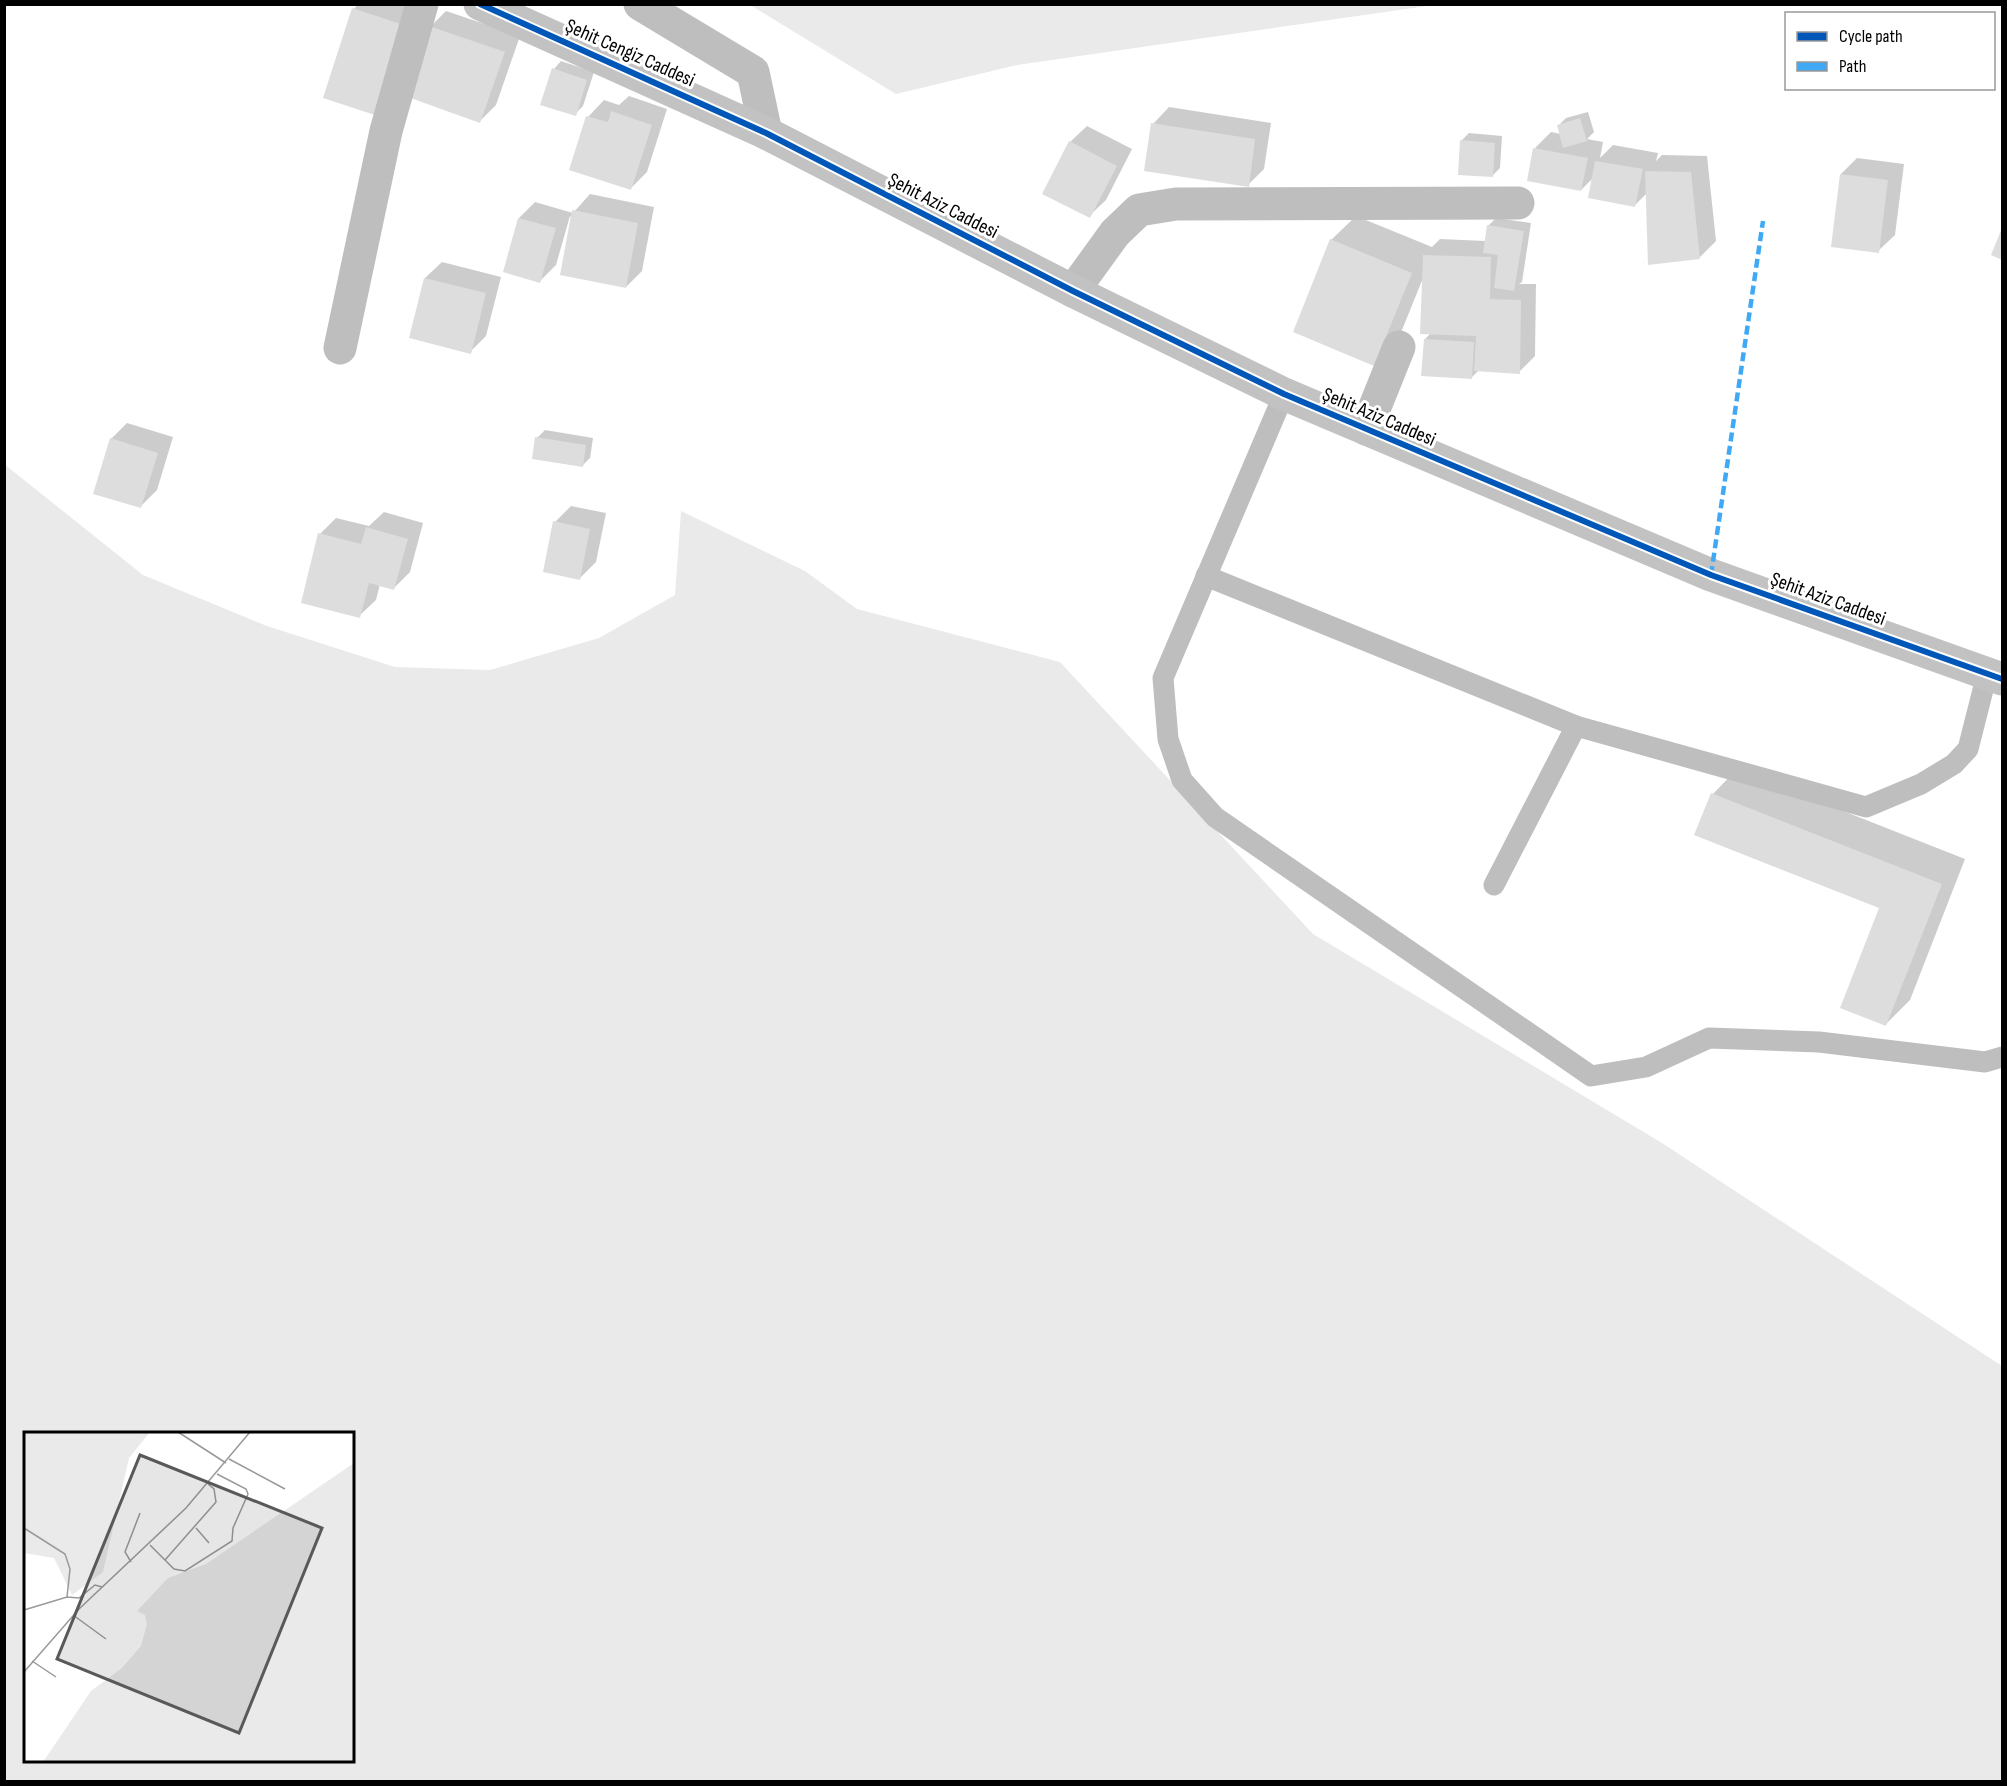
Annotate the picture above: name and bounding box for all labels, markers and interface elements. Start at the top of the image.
legend [1785,12,1995,90]
street label: Şehit Cengiz Caddesi [562,14,698,92]
text: Cycle path [1839,26,1903,47]
text: Path [1839,56,1867,77]
street label: Şehit Aziz Caddesi [884,168,1002,244]
street label: Şehit Aziz Caddesi [1319,382,1439,452]
street label: Şehit Aziz Caddesi [1767,567,1889,631]
inset map [24,1432,354,1762]

